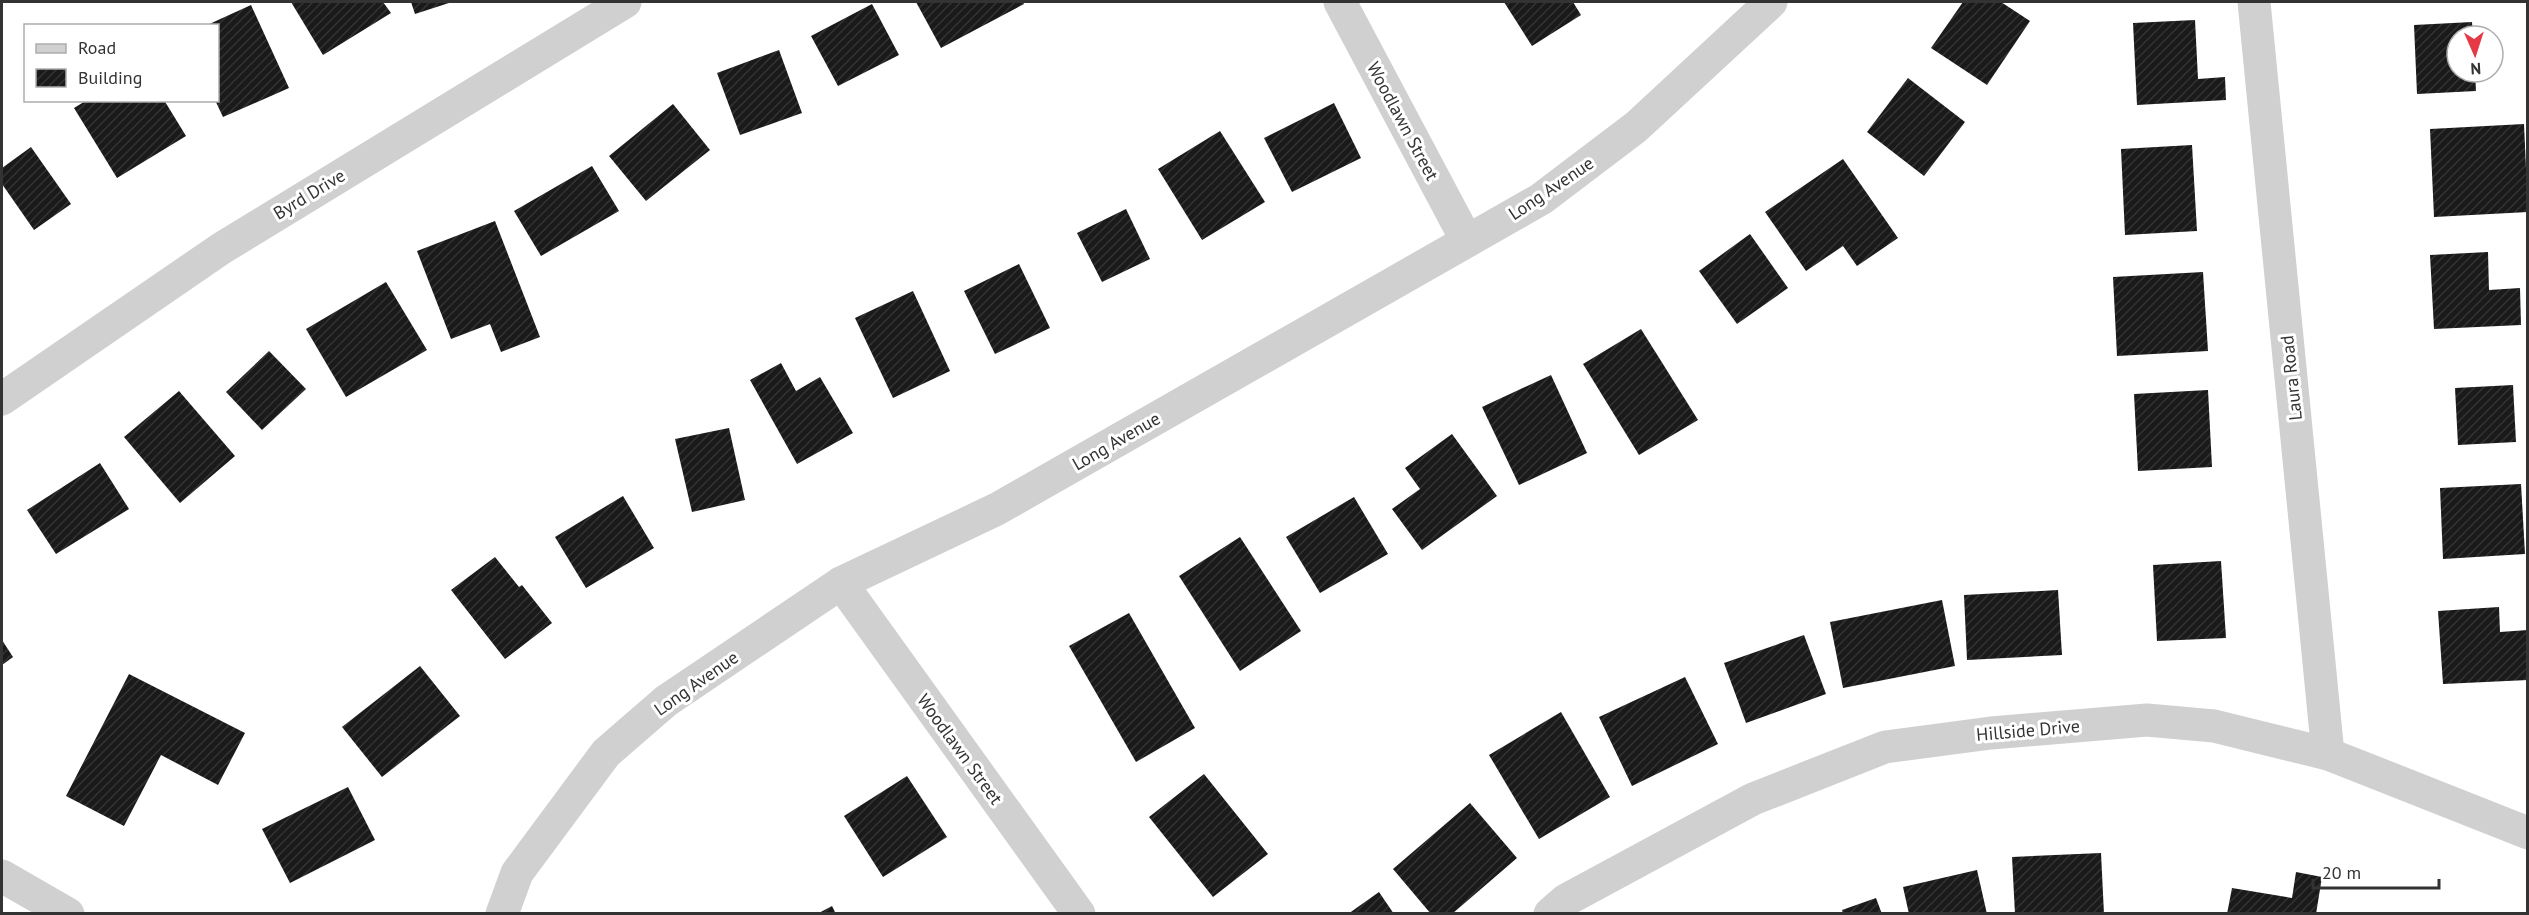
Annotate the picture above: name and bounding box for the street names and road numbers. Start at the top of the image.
street label: Woodlawn Street [1362,58,1444,184]
street label: Long Avenue [1504,151,1598,225]
street label: Byrd Drive [269,164,349,224]
street label: Laura Road [2275,334,2307,422]
street label: Long Avenue [1068,407,1164,475]
street label: Long Avenue [649,646,743,720]
street label: Woodlawn Street [912,689,1008,809]
street label: Hillside Drive [1975,714,2081,746]

